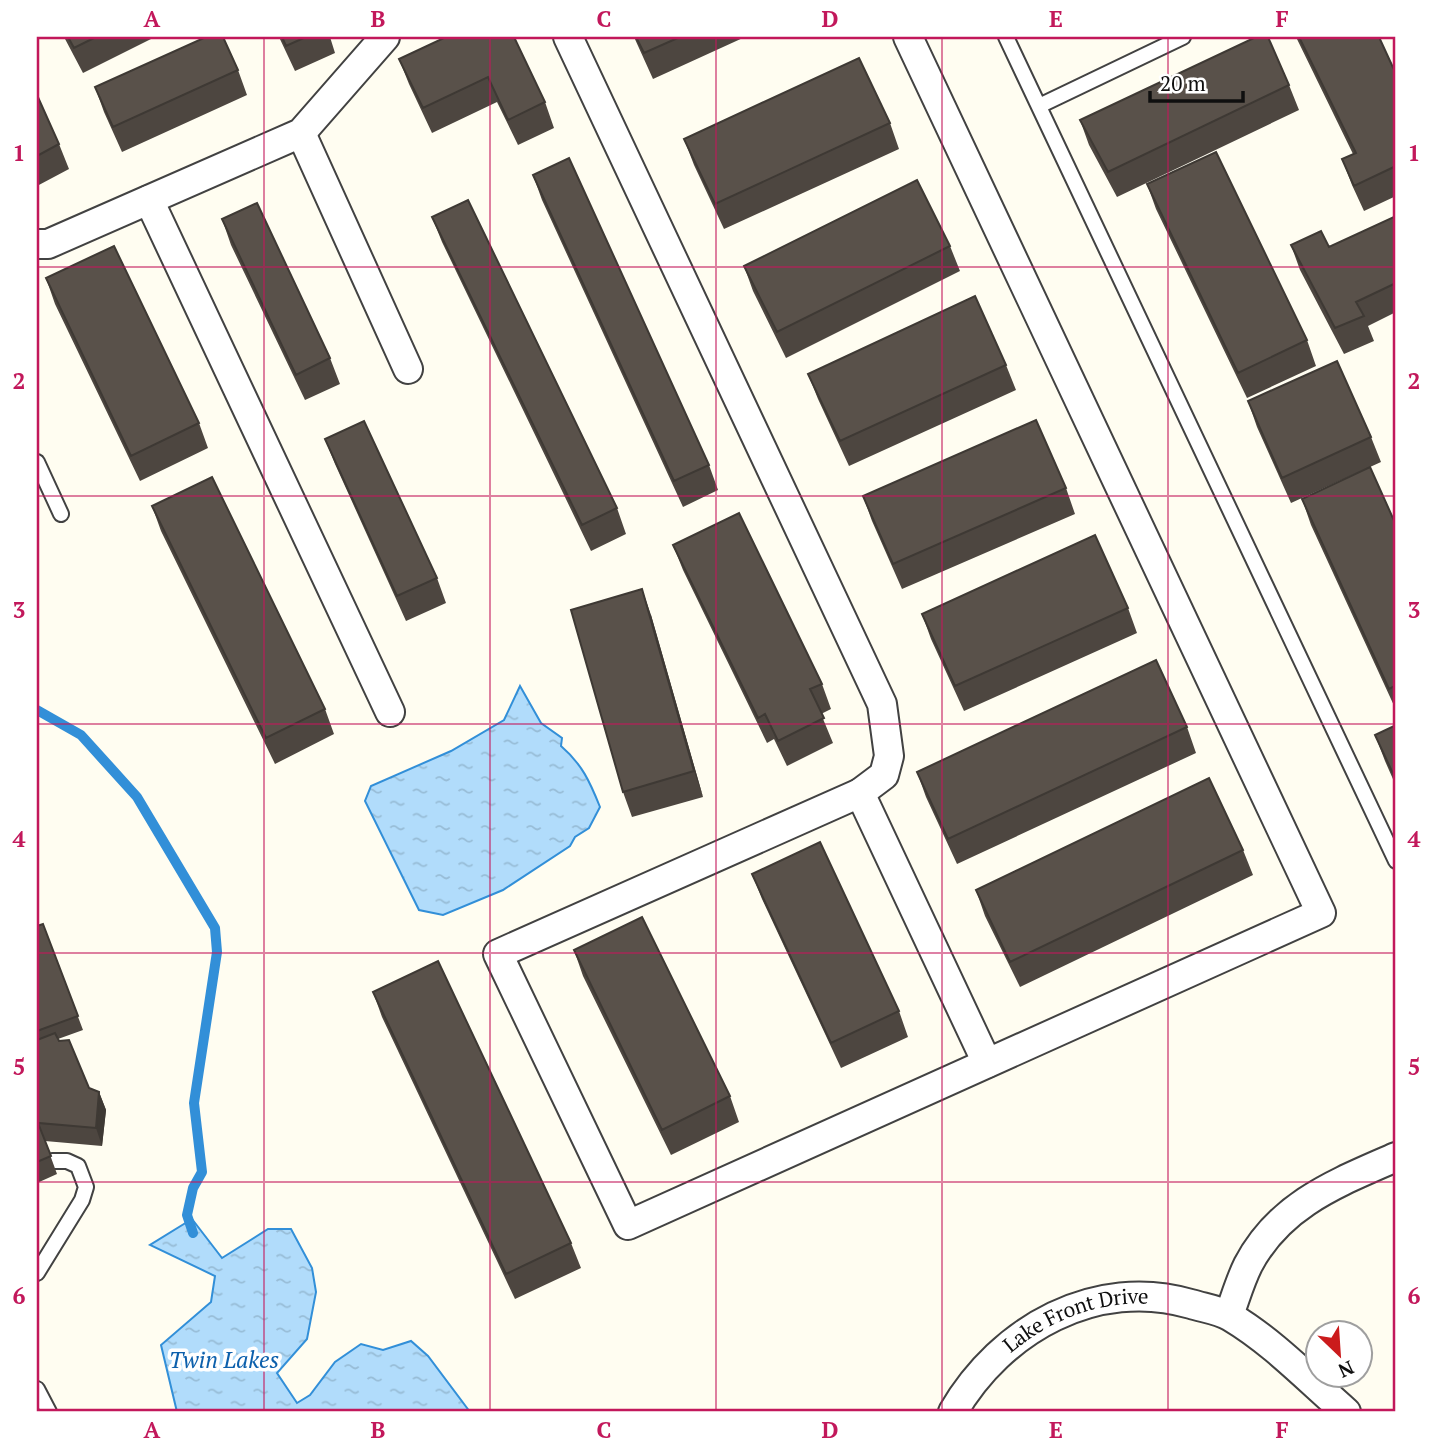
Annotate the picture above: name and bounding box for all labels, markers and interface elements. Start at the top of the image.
text: A [144,3,161,34]
text: B [371,3,386,34]
text: C [597,3,612,34]
text: D [822,3,839,34]
text: E [1049,3,1063,34]
text: F [1275,3,1289,34]
scale bar [1150,60,1242,104]
text: 20 m [1160,69,1206,97]
text: 1 [13,137,26,168]
text: 1 [1408,137,1421,168]
text: 2 [13,365,26,396]
text: 2 [1408,365,1421,396]
text: 3 [13,594,26,625]
text: 3 [1408,594,1421,625]
text: 4 [13,823,26,854]
text: 4 [1408,823,1421,854]
text: 5 [13,1051,26,1082]
text: 5 [1408,1051,1421,1082]
text: 6 [13,1280,26,1311]
text: 6 [1408,1280,1421,1311]
street label: Lake Front Drive [997,1281,1149,1358]
north arrow [1304,1320,1374,1390]
water label: Twin Lakes [169,1344,279,1375]
text: N [1334,1355,1358,1384]
text: A [144,1414,161,1445]
text: B [371,1414,386,1445]
text: C [597,1414,612,1445]
text: D [822,1414,839,1445]
text: E [1049,1414,1063,1445]
text: F [1275,1414,1289,1445]

